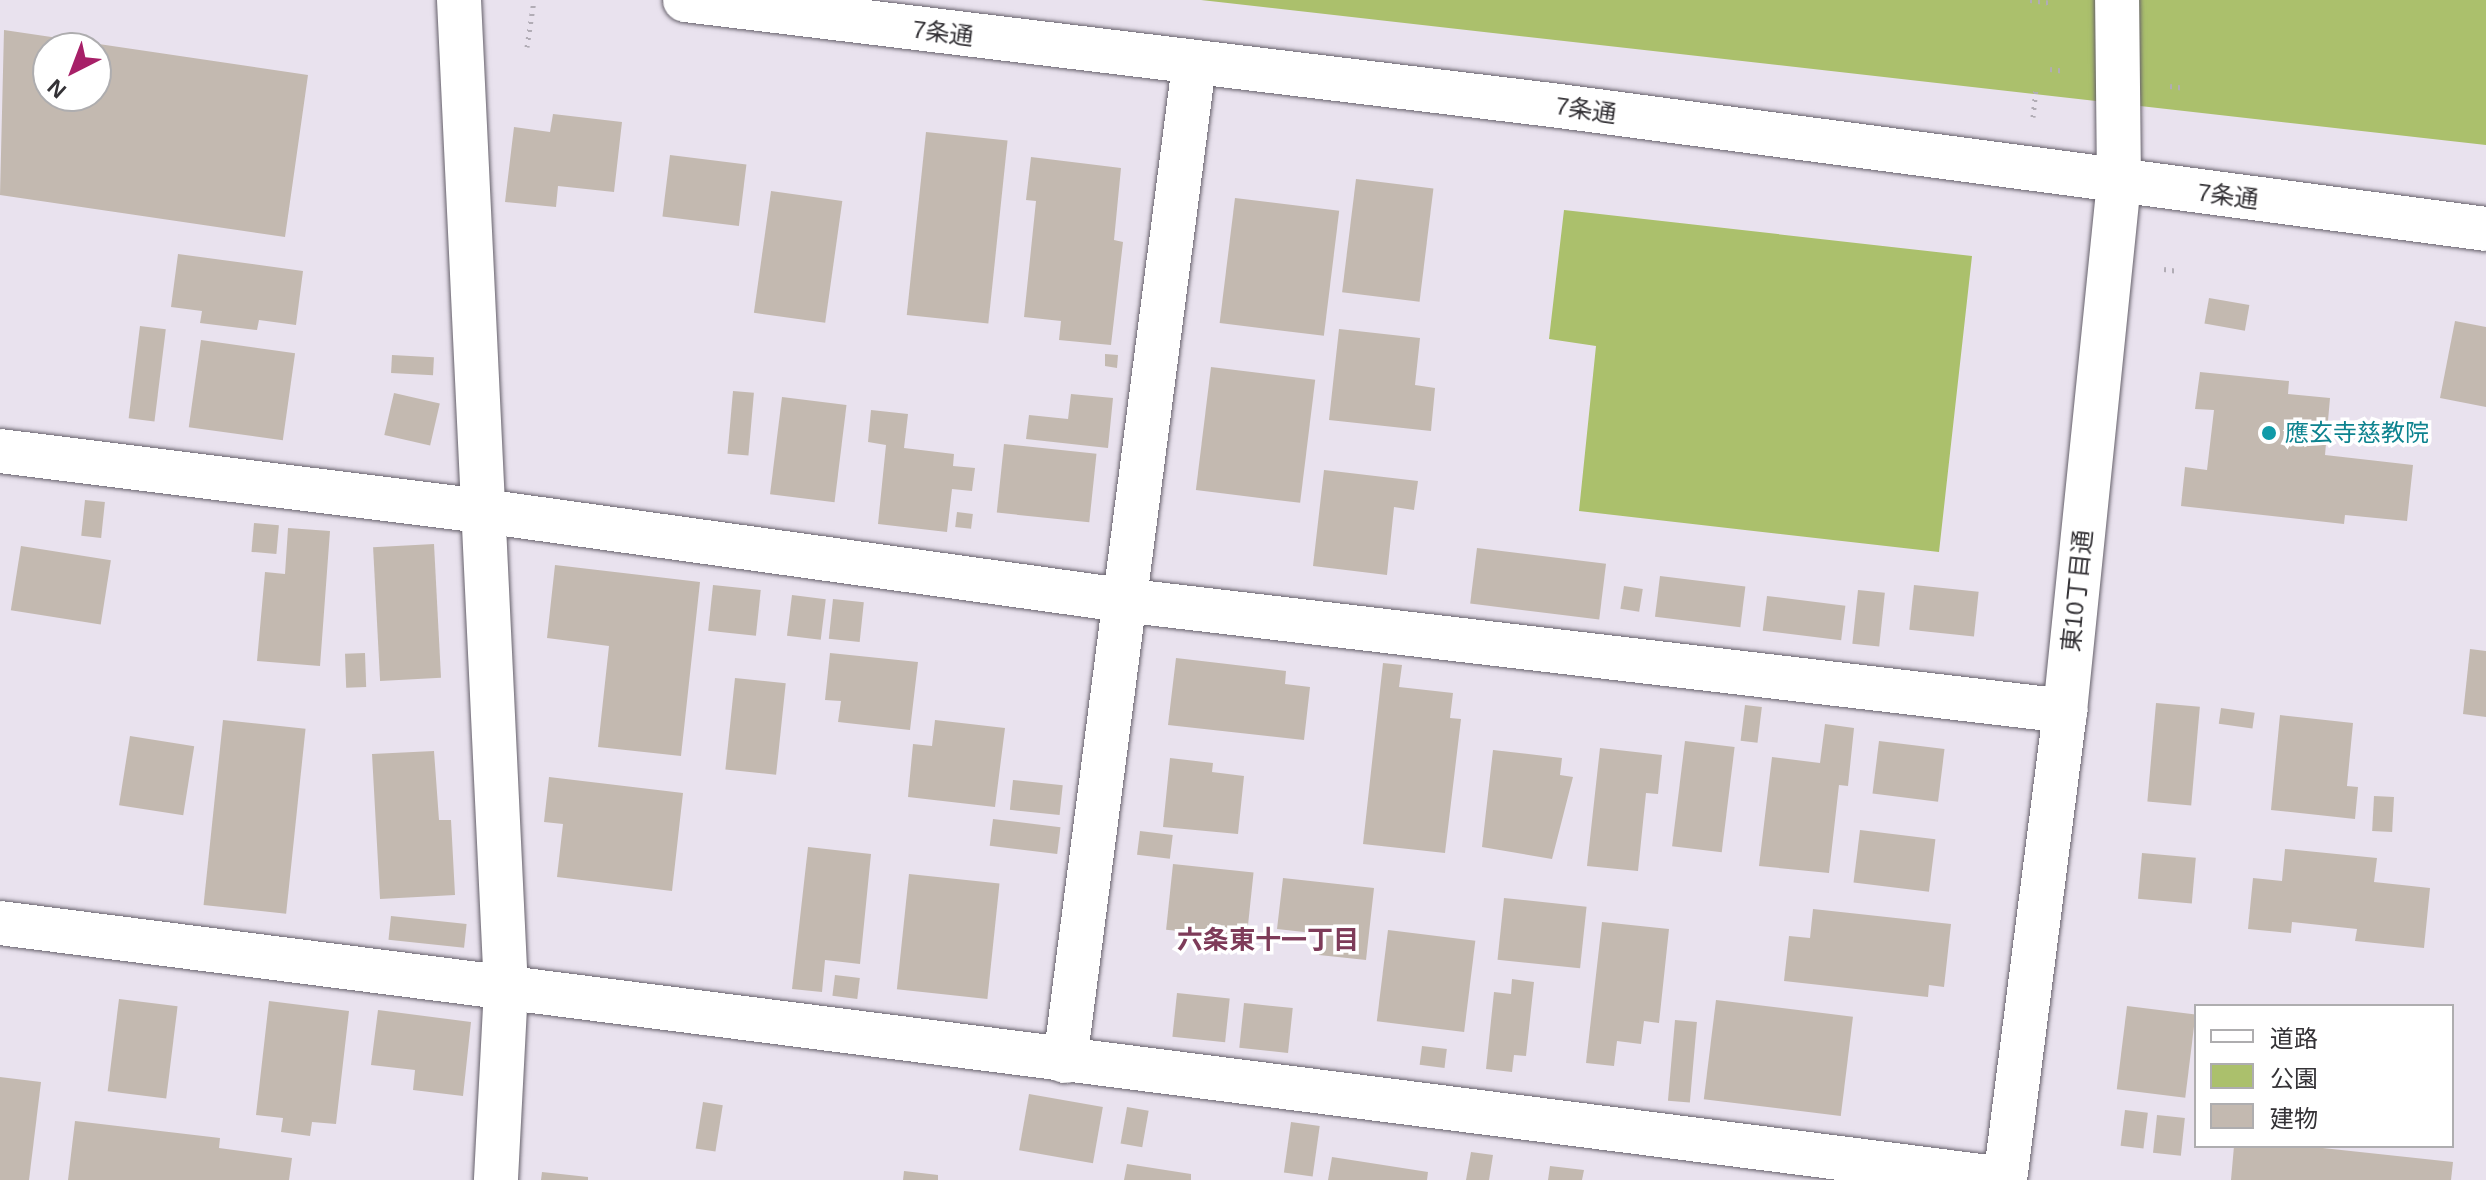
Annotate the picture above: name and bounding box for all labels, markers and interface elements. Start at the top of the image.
street label: 7条通 [911,15,975,51]
north arrow [32,32,112,112]
text: N [43,74,71,103]
street label: 7条通 [1554,91,1618,129]
street label: 7条通 [2196,178,2260,214]
place label: 應玄寺慈教院 [2285,419,2429,447]
marker: 應玄寺慈教院 [2260,424,2278,442]
street label: 東10丁目通 [2056,528,2098,654]
district label: 六条東十一丁目 [1177,925,1359,957]
legend [2194,1004,2454,1148]
text: 道路 [2270,1025,2318,1052]
text: 公園 [2270,1065,2318,1092]
text: 建物 [2270,1105,2318,1132]

